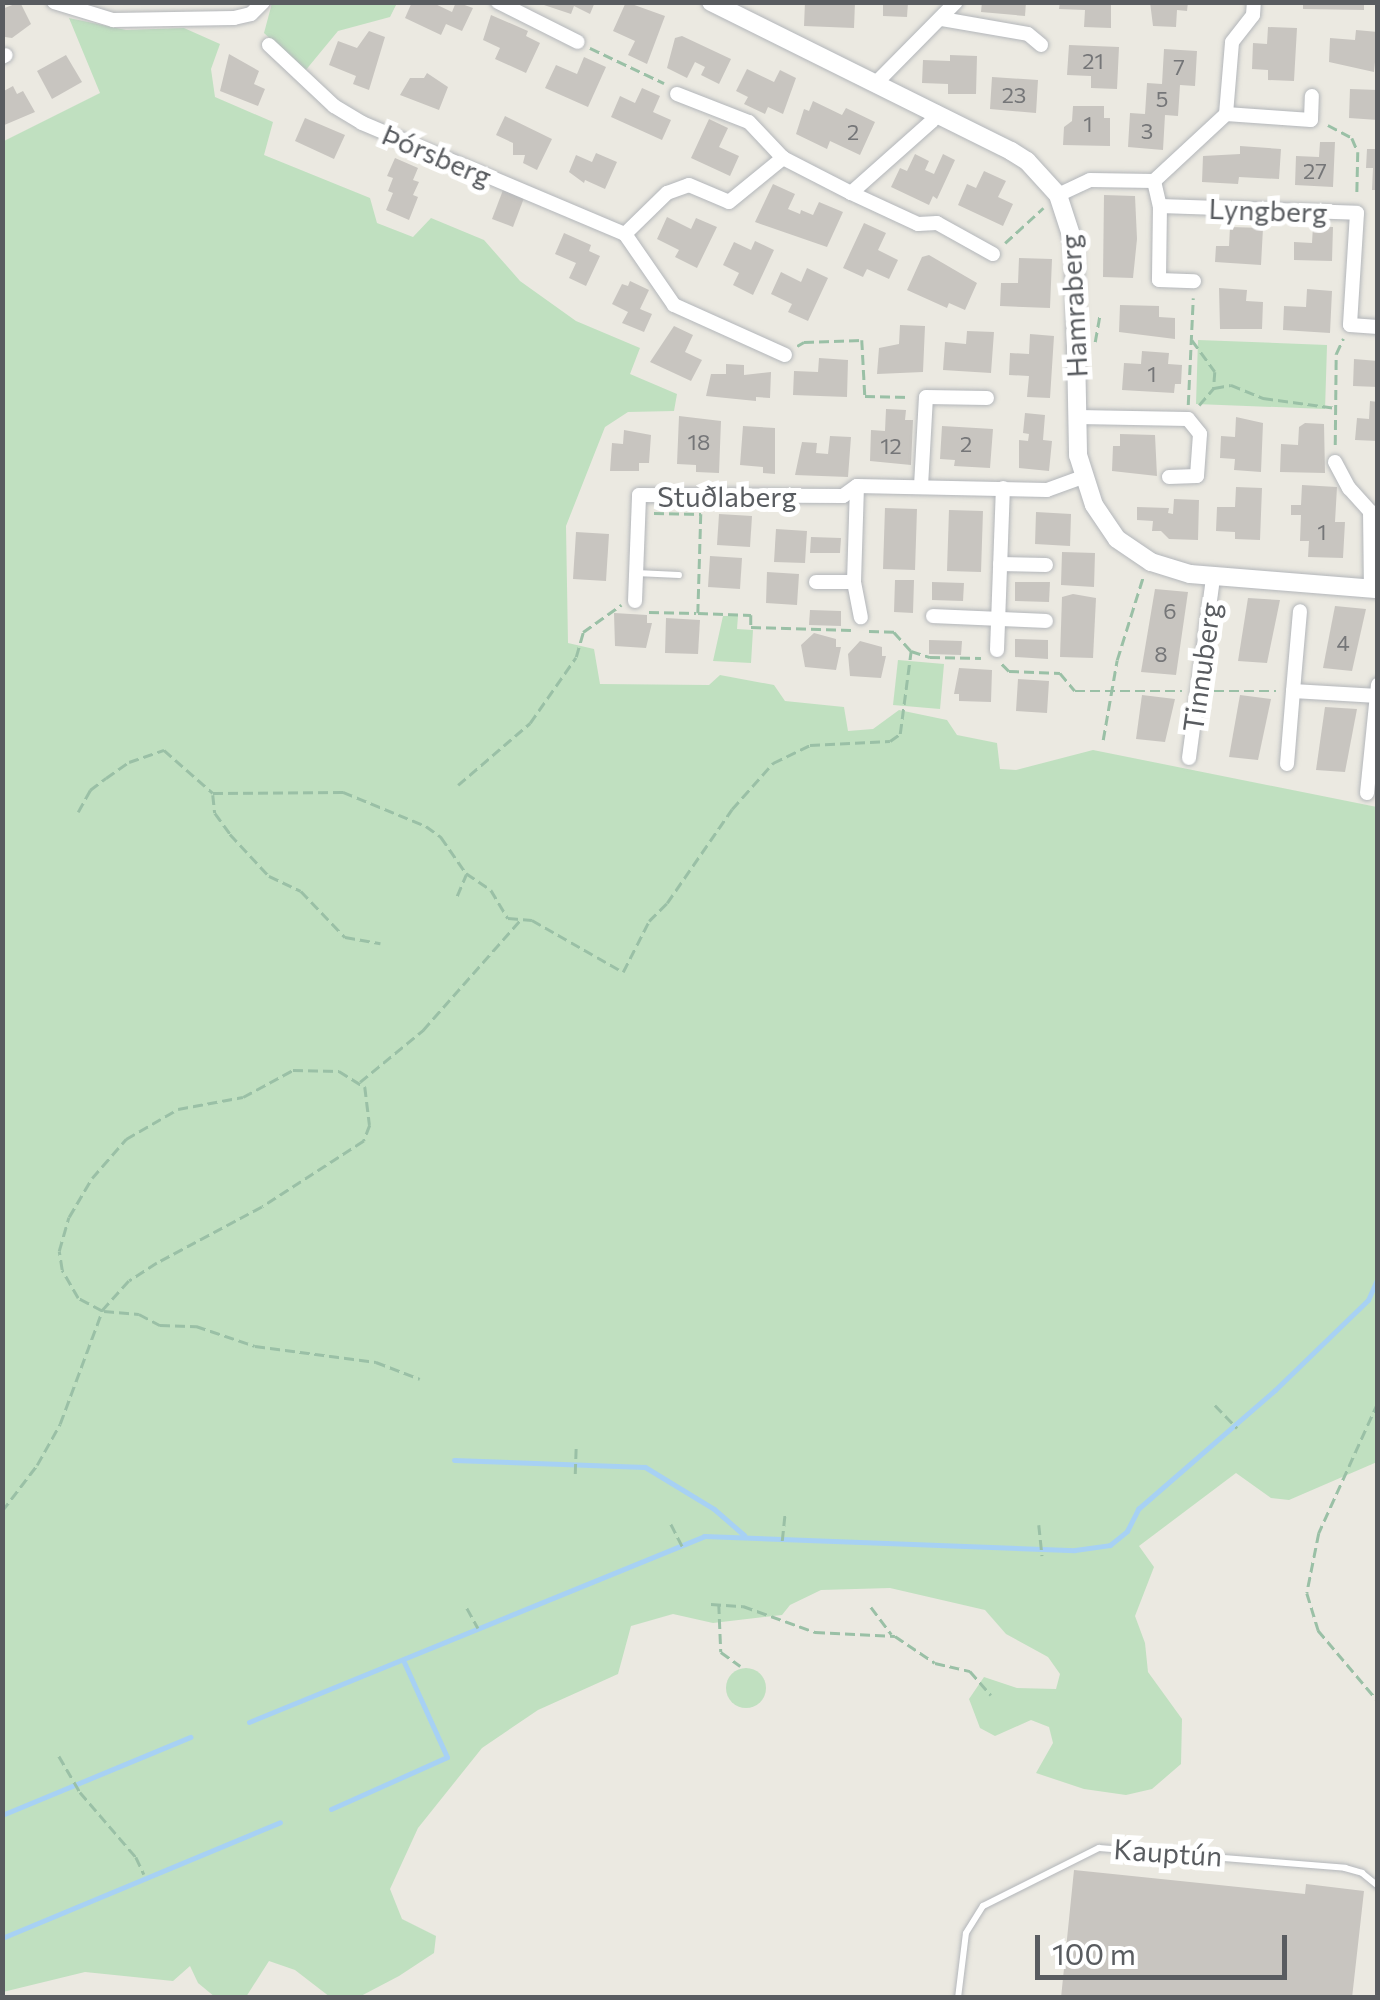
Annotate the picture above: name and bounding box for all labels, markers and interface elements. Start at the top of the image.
house number: 21 [1082,48,1104,74]
house number: 7 [1173,54,1185,80]
house number: 23 [1002,82,1026,108]
house number: 5 [1156,86,1168,112]
house number: 1 [1083,111,1093,137]
street label: Þórsberg [377,117,497,193]
house number: 3 [1141,118,1153,144]
house number: 2 [847,119,859,145]
house number: 27 [1303,158,1327,184]
street label: Lyngberg [1208,191,1328,229]
street label: Hamraberg [1052,234,1094,378]
house number: 1 [1147,361,1157,387]
house number: 18 [688,429,710,455]
house number: 2 [960,431,972,457]
house number: 12 [880,433,902,459]
street label: Stuðlaberg [657,479,797,513]
house number: 1 [1317,519,1327,545]
house number: 6 [1163,598,1177,624]
street label: Tinnuberg [1175,600,1227,734]
house number: 4 [1336,630,1350,656]
house number: 8 [1154,641,1168,667]
street label: Kauptún [1113,1831,1223,1873]
scale bar [1040,1915,1292,1977]
text: 100 m [1052,1934,1136,1971]

